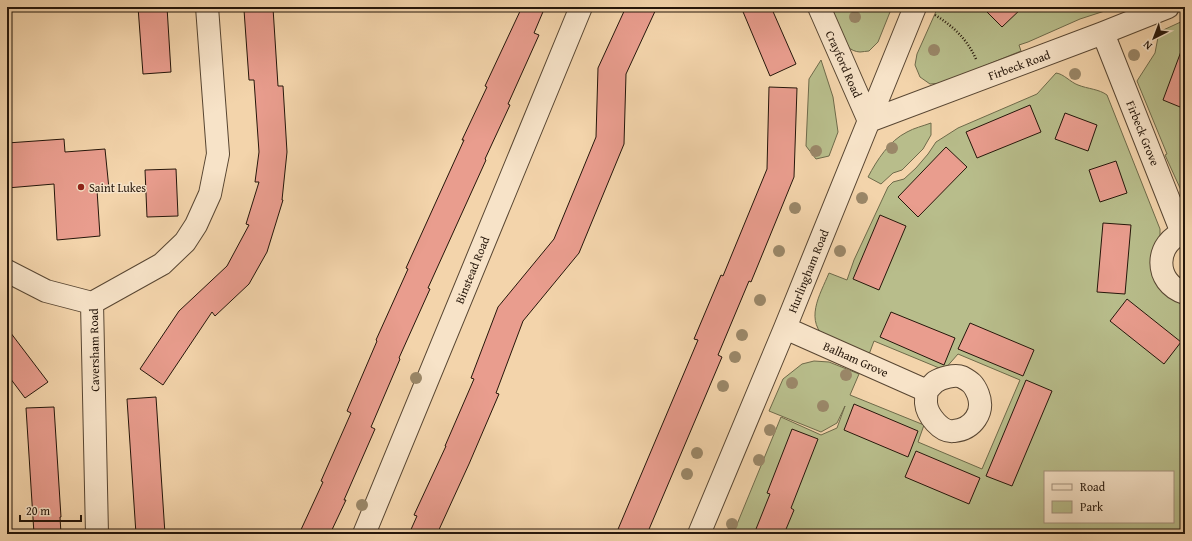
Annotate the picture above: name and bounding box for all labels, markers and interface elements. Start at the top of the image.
north arrow [1134,18,1174,58]
street label: Crayford Road [822,28,867,101]
text: N [1139,37,1155,54]
street label: Firbeck Road [986,46,1053,84]
street label: Firbeck Grove [1122,98,1164,168]
place label: Saint Lukes [89,179,146,196]
marker: Saint Lukes [76,182,86,192]
street label: Hurlingham Road [783,226,833,315]
street label: Binstead Road [451,233,493,306]
street label: Caversham Road [85,308,103,392]
street label: Balham Grove [821,337,892,381]
legend [1044,471,1174,523]
text: Road [1080,478,1106,495]
scale bar [20,497,81,523]
text: Park [1080,498,1104,515]
text: 20 m [26,502,50,519]

